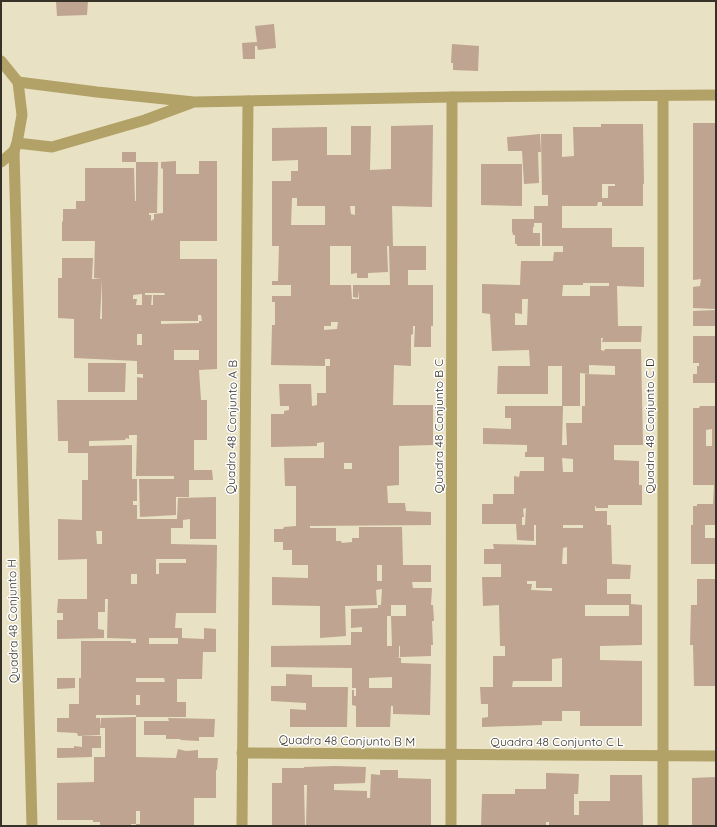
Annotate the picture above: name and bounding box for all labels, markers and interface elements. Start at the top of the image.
street label: Quadra 48 Conjunto C D [642,358,657,494]
street label: Quadra 48 Conjunto B C [431,359,446,493]
street label: Quadra 48 Conjunto A B [223,360,240,494]
street label: Quadra 48 Conjunto H [4,559,21,683]
street label: Quadra 48 Conjunto B M [279,732,415,749]
street label: Quadra 48 Conjunto C L [491,734,624,749]

